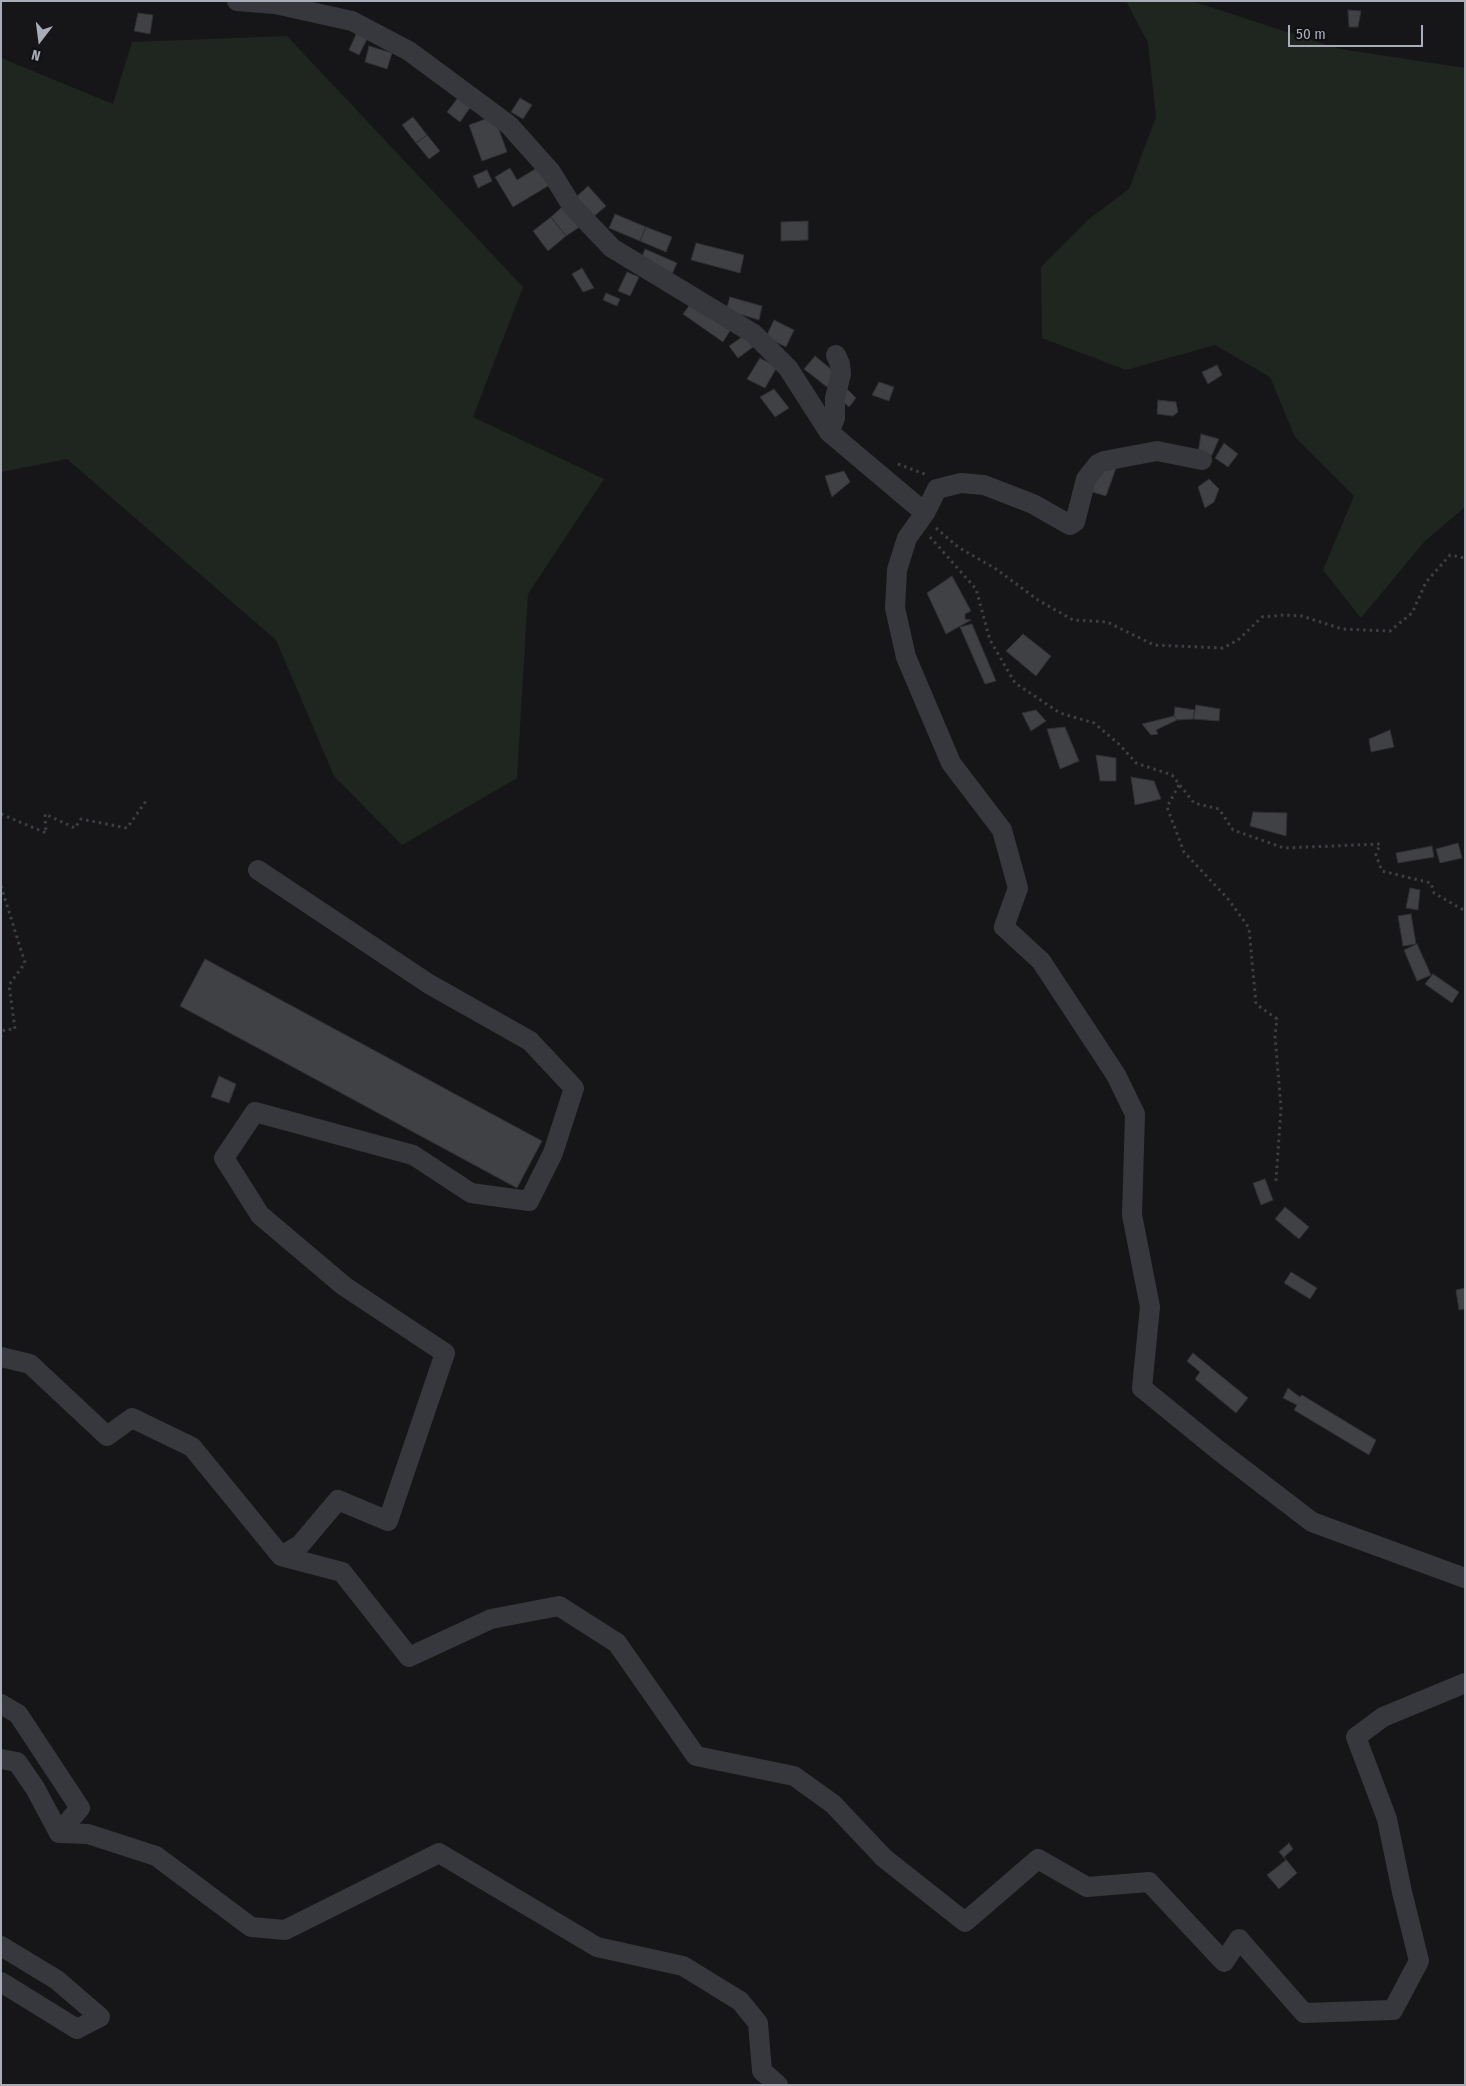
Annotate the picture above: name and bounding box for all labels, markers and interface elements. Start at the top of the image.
north arrow [15,15,65,65]
scale bar [1291,15,1426,47]
text: 50 m [1296,25,1326,43]
text: N [30,46,42,64]

